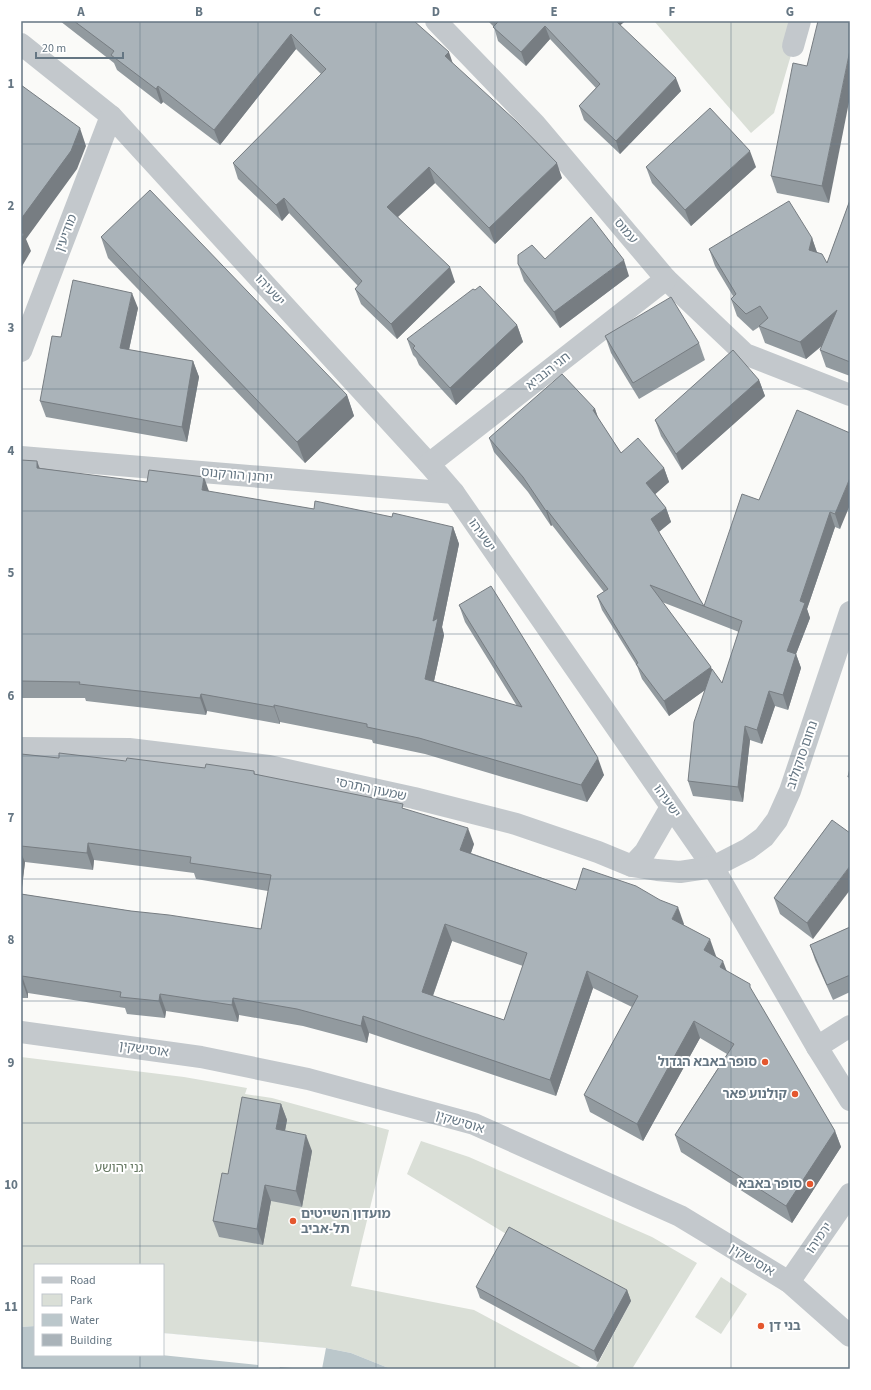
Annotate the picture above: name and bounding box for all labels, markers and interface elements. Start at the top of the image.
text: A [76,3,85,21]
text: B [195,3,203,21]
text: C [313,3,321,21]
text: D [432,3,440,21]
text: E [550,3,558,21]
text: F [669,3,676,21]
text: G [786,3,794,21]
scale bar [36,34,123,60]
text: 20 m [42,40,66,57]
text: 1 [8,75,15,93]
text: 2 [8,197,15,215]
street label: מודיעין [51,211,82,255]
street label: עמוס [610,214,642,248]
street label: ישעיהו [251,270,289,310]
text: 3 [8,319,15,337]
street label: חגי הנביא [522,348,574,394]
text: 4 [8,442,15,460]
street label: יוחנן הורקנוס [200,463,274,487]
street label: ישעיהו [464,515,500,555]
text: 5 [8,564,15,582]
text: 6 [8,687,15,705]
street label: נחום סוקולוב [782,718,822,792]
street label: שמעון התרסי [334,773,408,805]
street label: ישעיהו [649,781,685,821]
text: 7 [8,809,15,827]
text: 8 [8,931,15,949]
street label: אוסישקין [118,1037,170,1061]
place label: סופר באבא הגדול [658,1053,757,1071]
text: 9 [8,1054,15,1072]
marker: סופר באבא הגדול [760,1057,770,1067]
place label: קולנוע פאר [722,1085,787,1103]
marker: קולנוע פאר [790,1089,800,1099]
street label: אוסישקין [433,1106,487,1138]
park label: גני יהושע [95,1159,144,1177]
place label: סופר באבא [738,1175,802,1193]
text: 10 [4,1176,18,1194]
marker: סופר באבא [805,1179,815,1189]
place label: מועדון השייטים תל-אביב [301,1205,391,1238]
marker: מועדון השייטים תל-אביב [288,1216,298,1226]
street label: ירמיהו [802,1219,836,1257]
street label: אוסישקין [726,1239,778,1281]
legend [34,1264,164,1356]
text: Road [70,1272,96,1289]
text: Park [70,1292,92,1309]
text: 11 [4,1298,18,1316]
text: Water [70,1312,100,1329]
place label: בני דן [769,1317,801,1335]
marker: בני דן [756,1321,766,1331]
text: Building [70,1332,112,1349]

